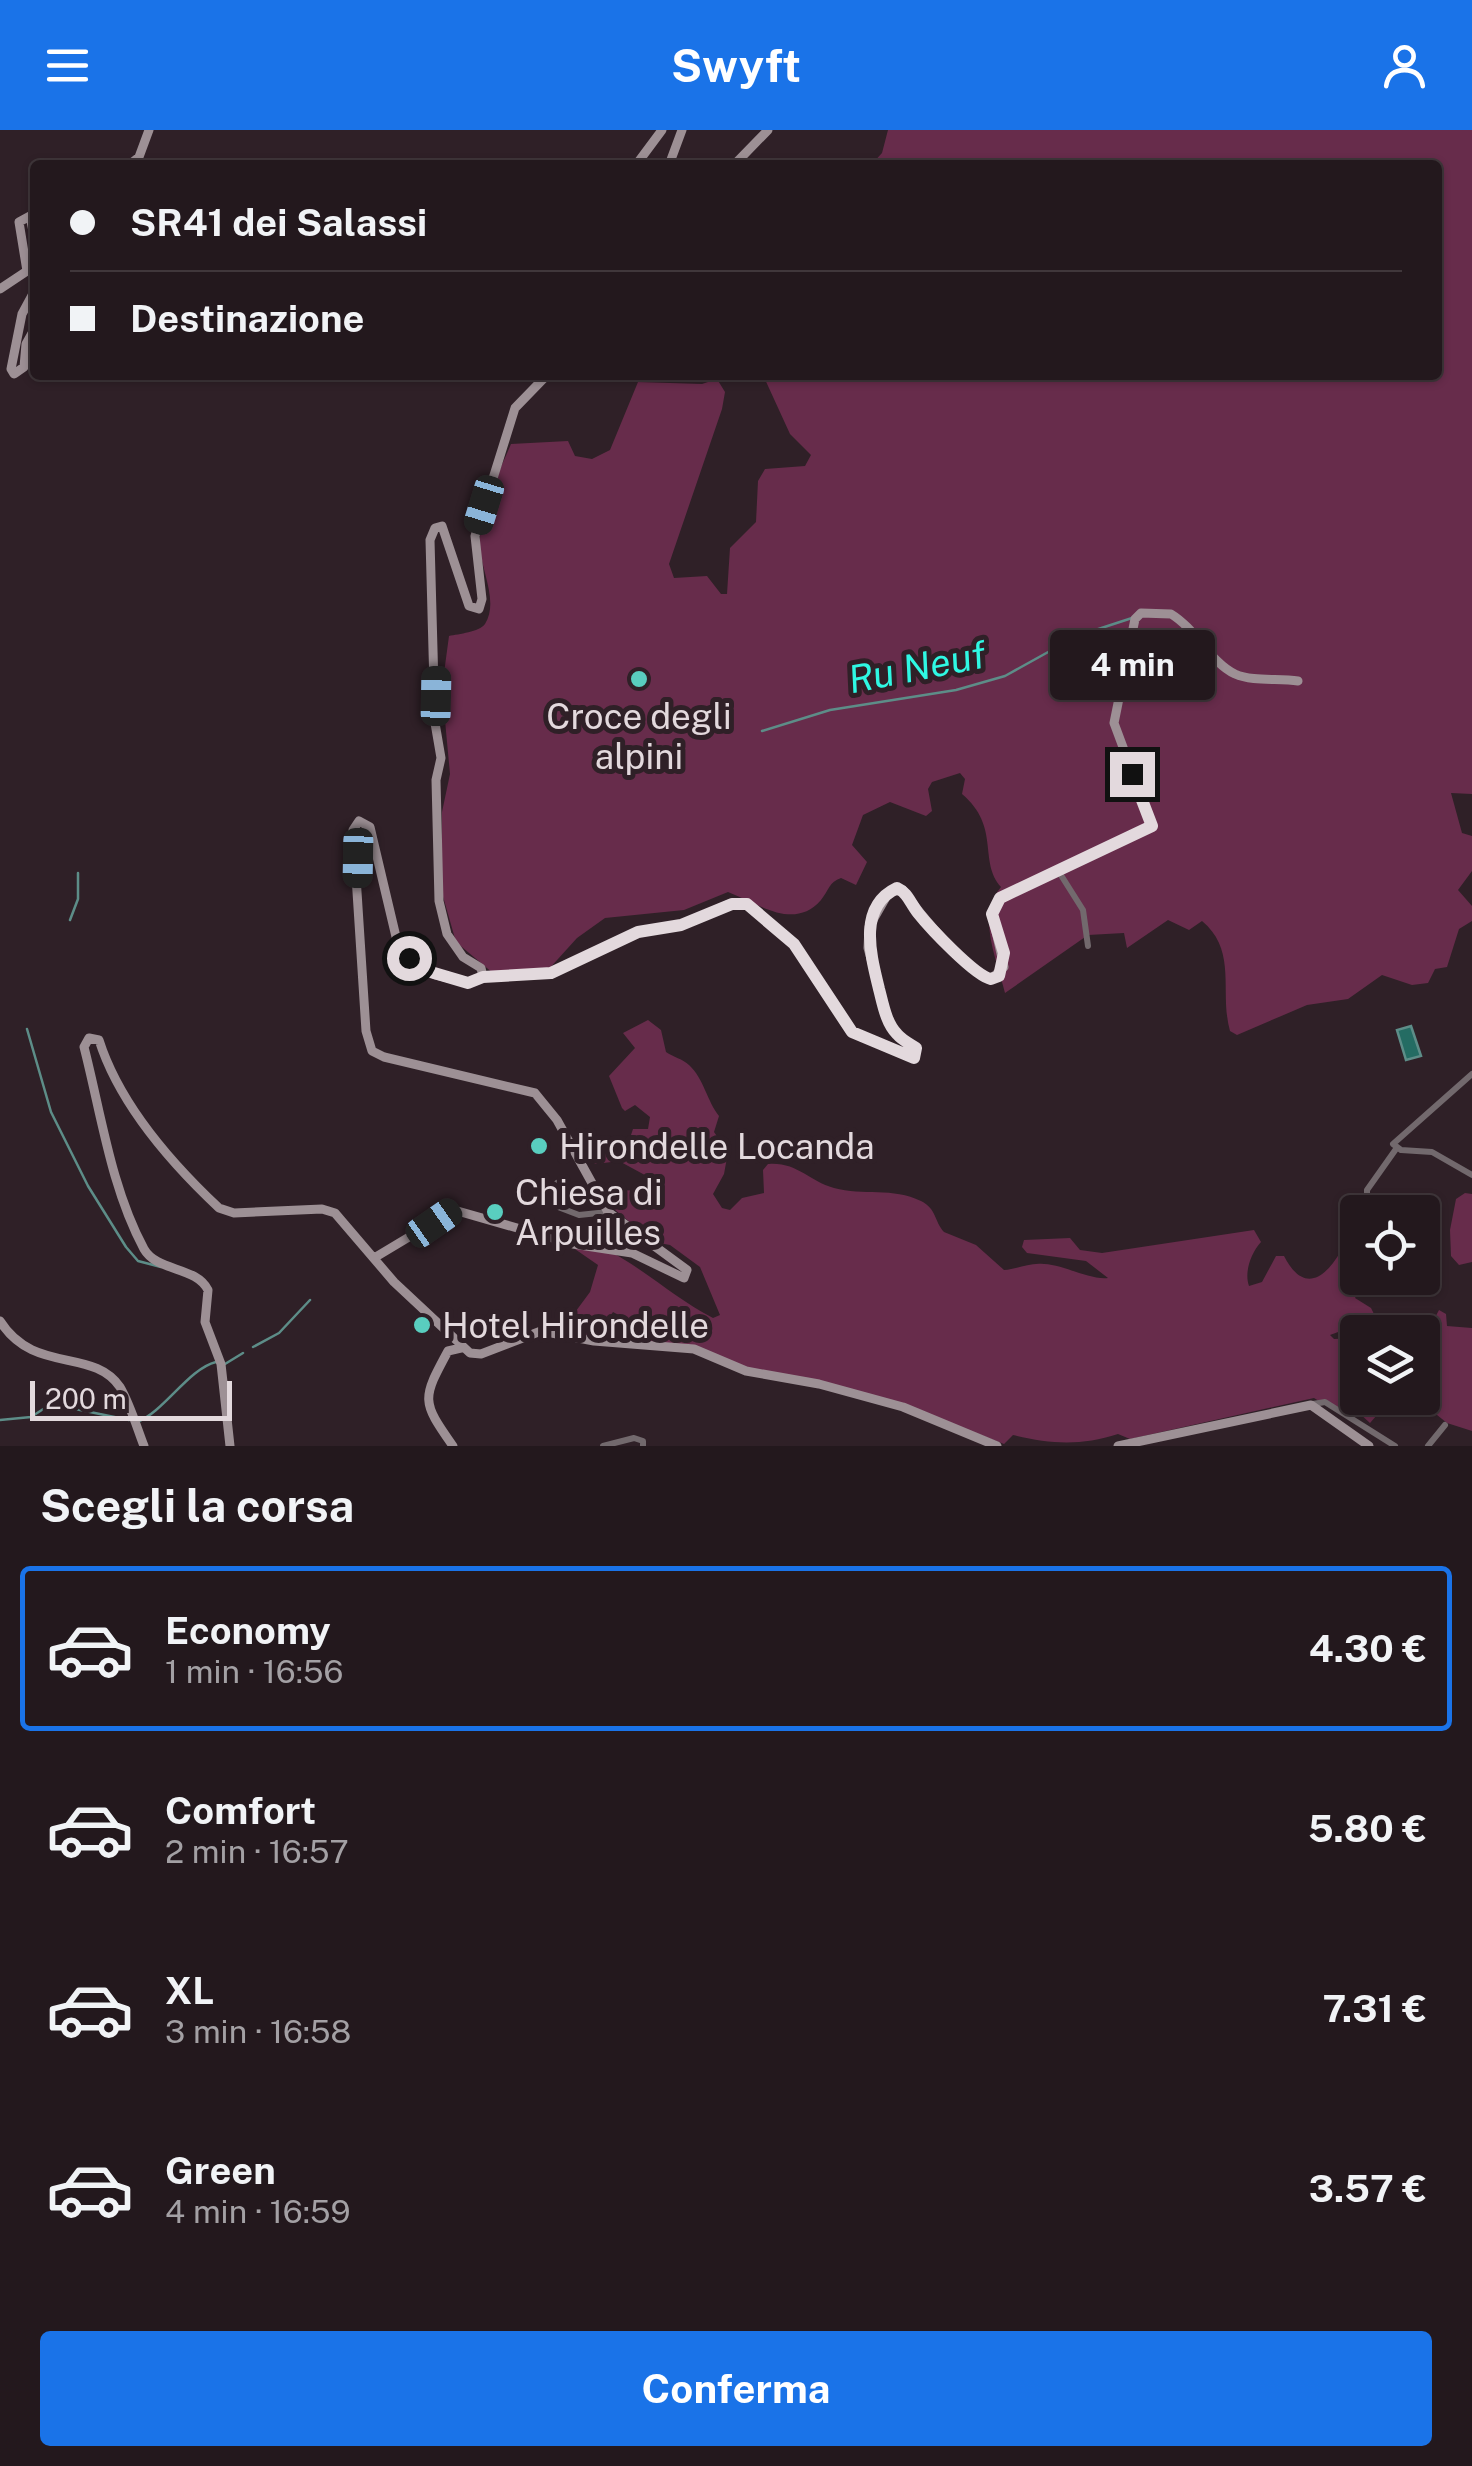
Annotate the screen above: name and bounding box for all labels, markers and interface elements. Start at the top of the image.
icon: menu [40,38,95,93]
icon: person [1377,38,1432,93]
text: Swyft [671,39,801,92]
text: SR41 dei Salassi [130,200,427,245]
text: Destinazione [130,296,364,341]
car [461,472,507,538]
callout: 4 min [1050,629,1214,699]
water label: Ru Neuf [844,631,991,702]
text: 4 min [1090,646,1175,683]
car [420,666,452,726]
marker: Croce degli alpini [628,668,650,690]
place label: Croce degli alpini [546,696,732,777]
route end [1110,752,1155,797]
car [342,828,374,888]
route start [387,936,432,981]
place label: Hirondelle Locanda [559,1126,875,1167]
marker: Hirondelle Locanda [528,1135,550,1157]
place label: Chiesa di Arpuilles [515,1172,663,1253]
car [401,1194,467,1252]
map controls [1340,1195,1440,1415]
button: locate [1340,1195,1440,1295]
marker: Chiesa di Arpuilles [484,1201,506,1223]
place label: Hotel Hirondelle [442,1305,709,1346]
marker: Hotel Hirondelle [411,1314,433,1336]
button: layers [1340,1315,1440,1415]
scale bar [30,1376,232,1420]
text: 200 m [45,1382,127,1415]
text: Scegli la corsa [40,1479,354,1532]
icon: car [45,1604,135,1694]
text: Economy [165,1608,331,1653]
text: 4.30 € [1309,1626,1427,1671]
text: 1 min · 16:56 [165,1653,343,1690]
icon: car [45,1784,135,1874]
text: Comfort [165,1788,316,1833]
text: 5.80 € [1308,1806,1427,1851]
text: 2 min · 16:57 [165,1833,349,1870]
icon: car [45,1964,135,2054]
text: XL [165,1968,214,2013]
text: 7.31 € [1322,1986,1427,2031]
text: 3 min · 16:58 [165,2013,351,2050]
icon: car [45,2144,135,2234]
text: Green [165,2148,276,2193]
text: 3.57 € [1309,2166,1427,2211]
text: 4 min · 16:59 [165,2193,351,2230]
button: Conferma [40,2331,1432,2446]

